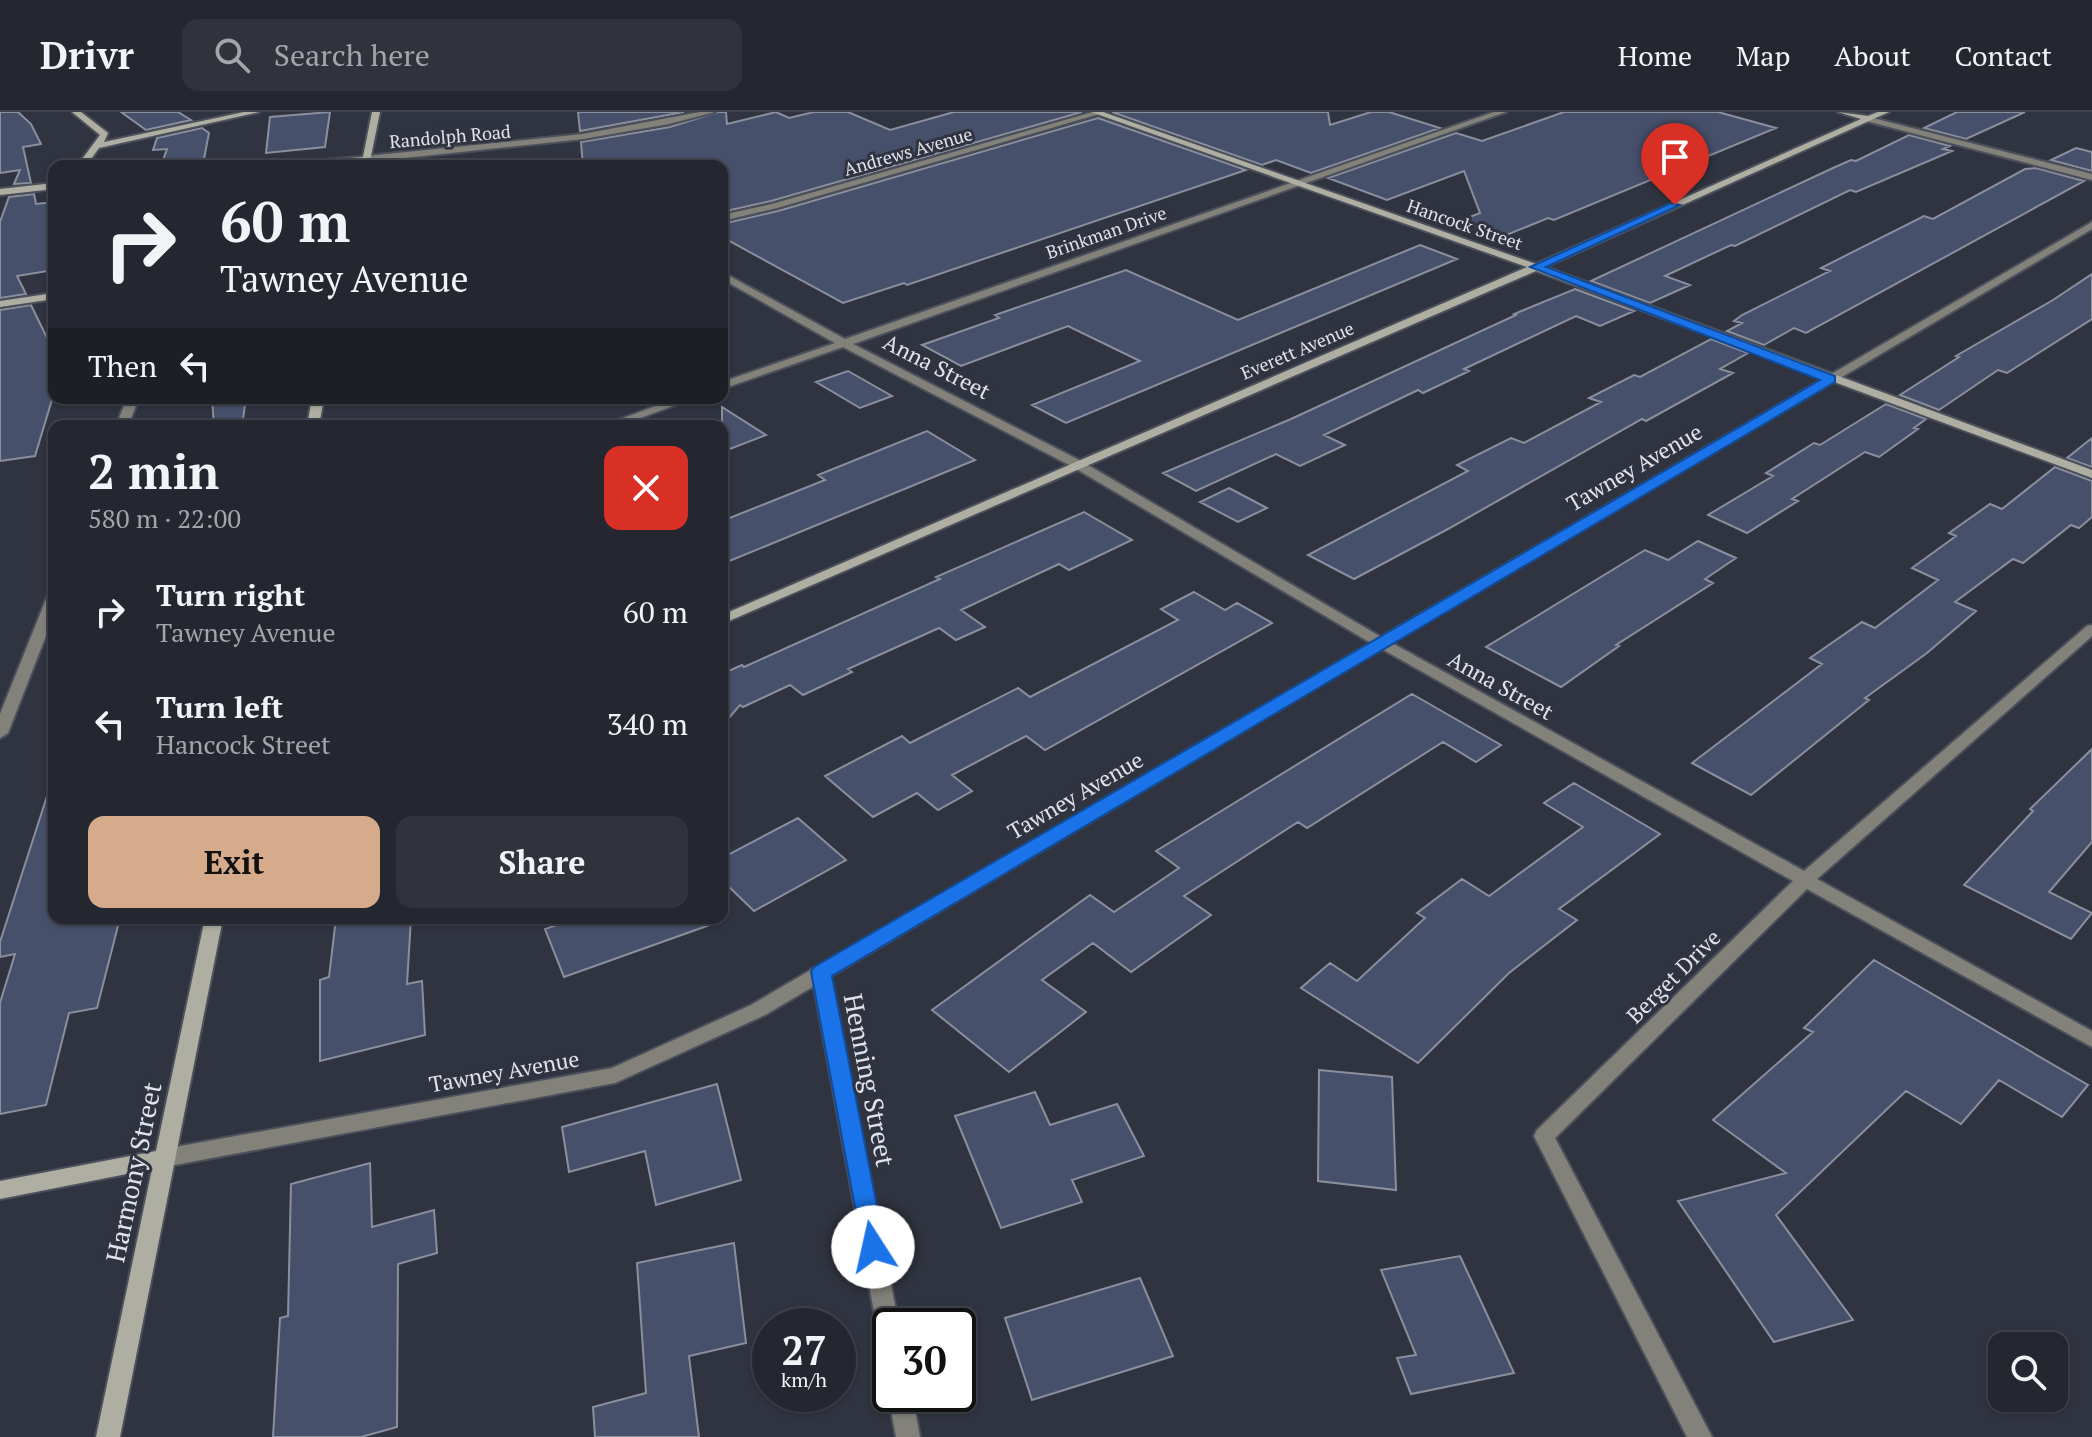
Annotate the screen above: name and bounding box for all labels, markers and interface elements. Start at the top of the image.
search box [182,19,742,91]
text: Drivr [40,30,134,80]
icon: search [210,33,254,77]
text: Search here [274,35,430,75]
text: Home [1618,37,1692,74]
text: Map [1736,37,1790,74]
text: About [1834,37,1911,74]
text: Contact [1955,37,2052,74]
street label: Randolph Road [388,119,512,153]
street label: Andrews Avenue [841,121,975,181]
pin [1641,123,1709,205]
icon: arrive [1653,135,1697,179]
text: 60 m [220,184,350,258]
icon: right [88,192,192,296]
street label: Hancock Street [1404,193,1526,255]
street label: Brinkman Drive [1043,200,1169,264]
text: Tawney Avenue [220,255,469,302]
street label: Everett Avenue [1237,315,1357,385]
street label: Anna Street [879,327,995,405]
icon: left [173,344,217,388]
text: Then [88,346,157,386]
street label: Tawney Avenue [1561,416,1707,518]
text: 2 min [88,439,219,503]
button: close [604,446,688,530]
text: 580 m · 22:00 [88,501,241,535]
text: Turn right [156,575,305,615]
icon: right [88,590,132,634]
text: 60 m [623,592,688,632]
text: Tawney Avenue [156,615,336,649]
street label: Anna Street [1443,644,1559,726]
text: Turn left [156,687,283,727]
icon: left [88,702,132,746]
text: 340 m [607,704,688,744]
text: Hancock Street [156,727,331,761]
street label: Tawney Avenue [1002,744,1148,846]
button: Exit [88,816,380,908]
button: Share [396,816,688,908]
street label: Berget Drive [1620,923,1726,1029]
street label: Henning Street [837,991,904,1170]
street label: Tawney Avenue [427,1044,581,1098]
street label: Harmony Street [97,1079,169,1265]
position arrow [831,1205,915,1289]
speed limit sign: 30 [872,1308,976,1412]
text: 27 [781,1323,827,1376]
map controls [1988,1332,2068,1412]
button: search [1988,1332,2068,1412]
text: km/h [781,1366,827,1393]

